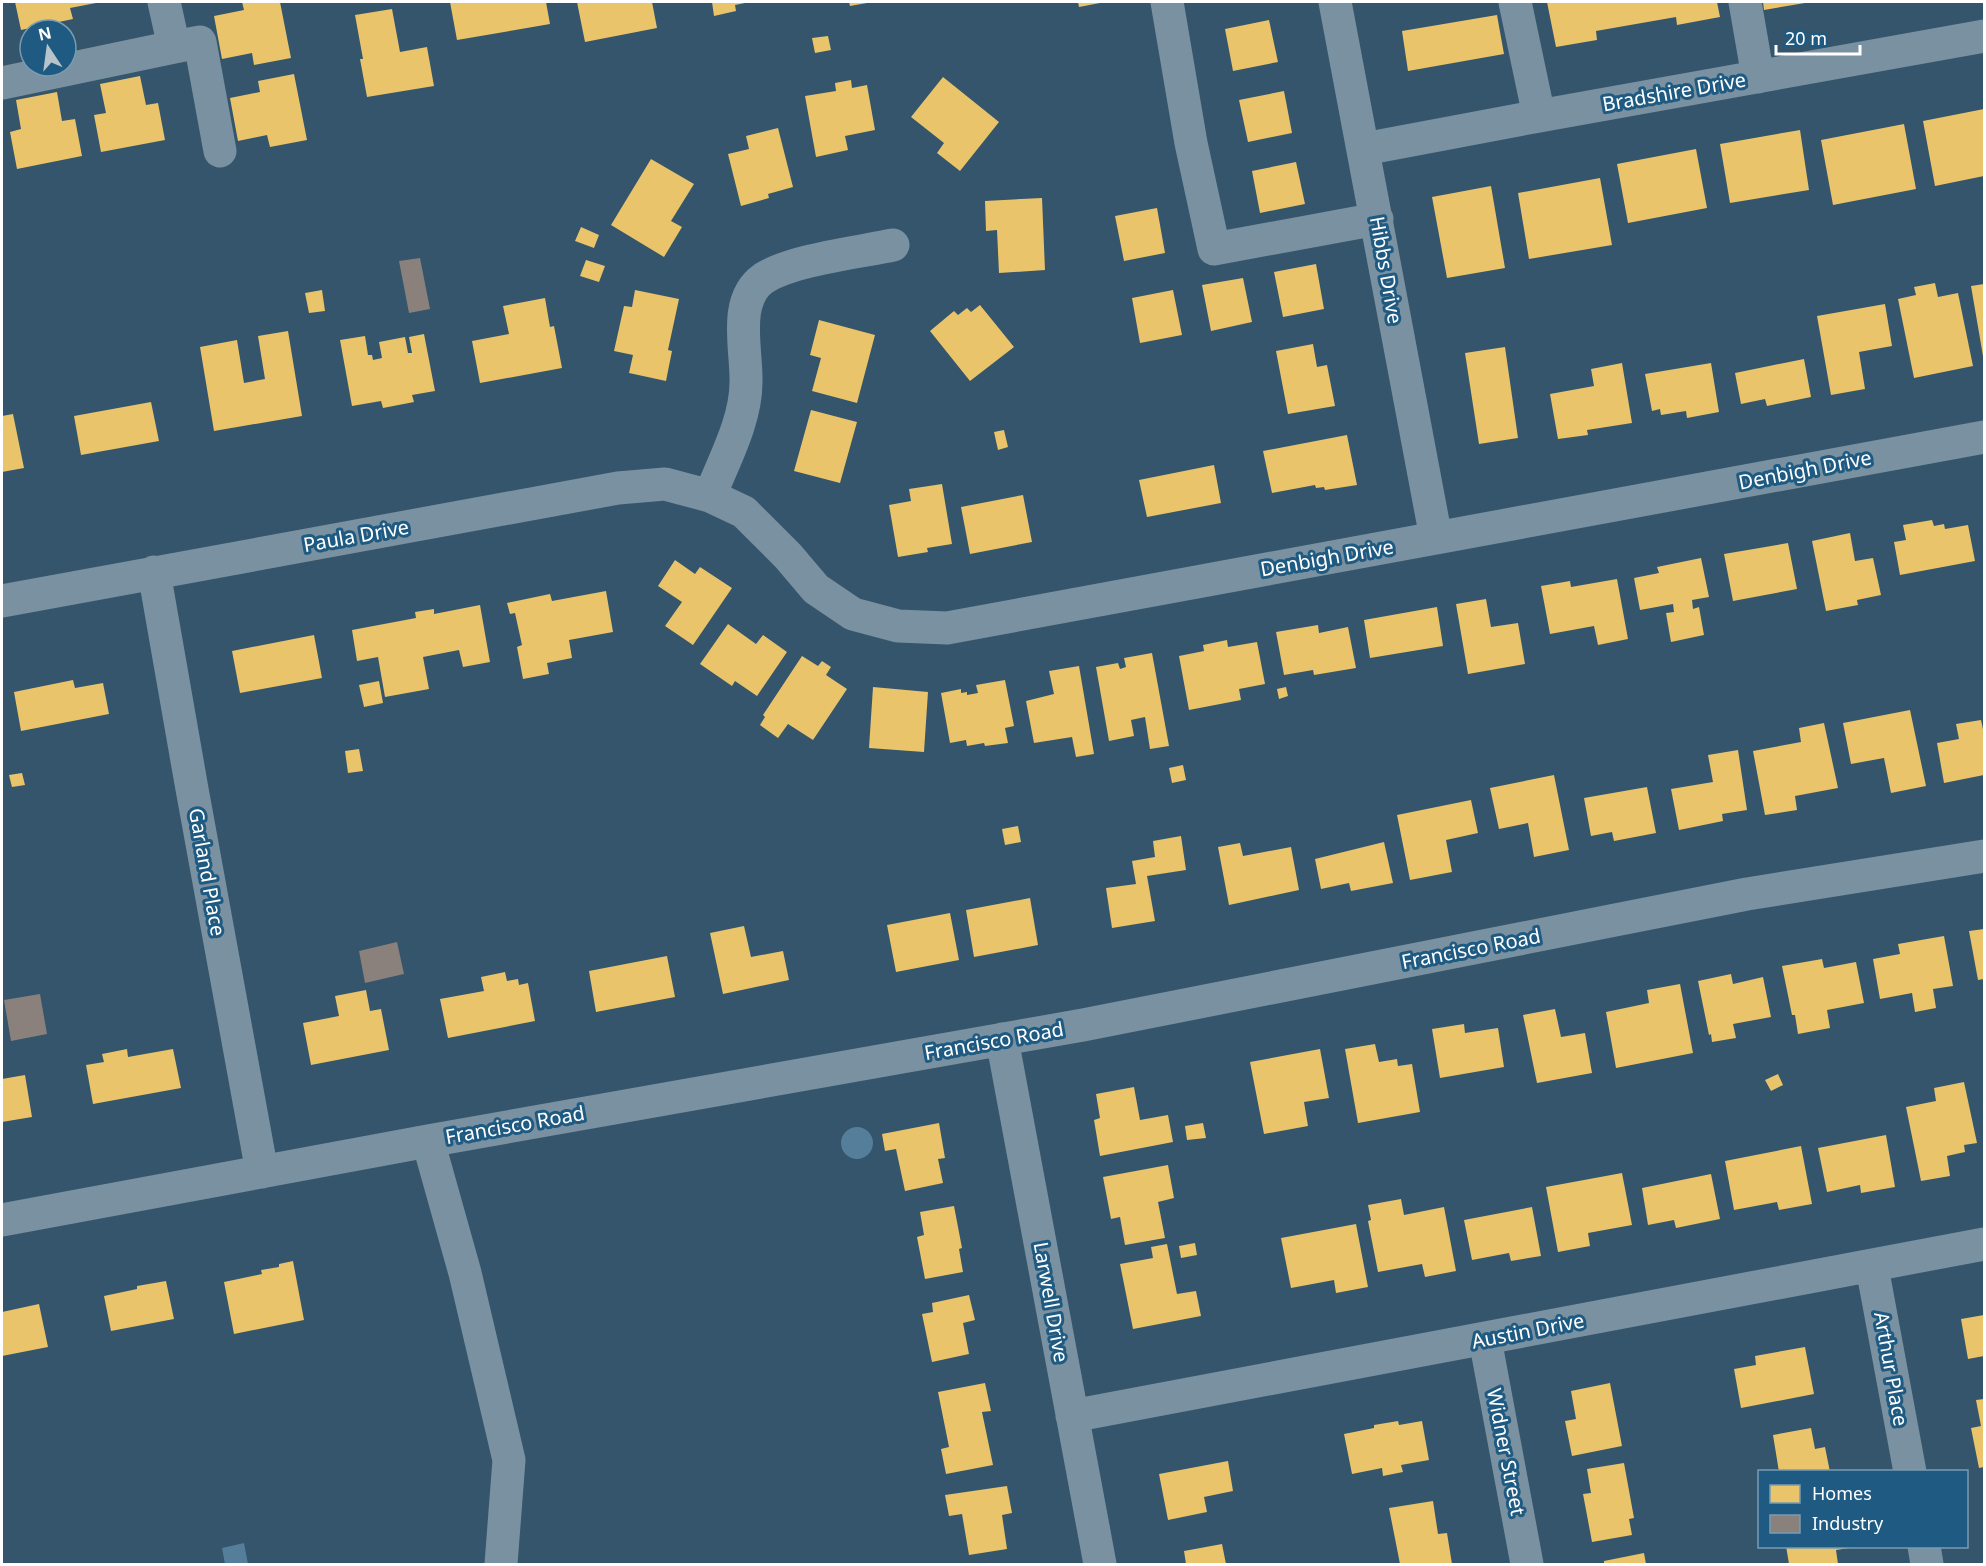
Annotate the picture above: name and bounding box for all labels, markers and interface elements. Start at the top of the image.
north arrow [18,18,78,78]
scale bar [1776,18,1860,56]
text: N [36,21,53,46]
text: 20 m [1785,26,1827,50]
street label: Bradshire Drive [1600,66,1748,117]
street label: Hibbs Drive [1364,214,1409,326]
street label: Denbigh Drive [1736,443,1874,496]
street label: Paula Drive [301,513,411,558]
street label: Denbigh Drive [1258,532,1396,583]
street label: Garland Place [183,806,232,938]
street label: Francisco Road [1399,922,1543,975]
street label: Francisco Road [922,1015,1066,1066]
street label: Francisco Road [443,1099,587,1150]
street label: Larwell Drive [1028,1240,1075,1364]
street label: Austin Drive [1469,1306,1586,1355]
street label: Arthur Place [1868,1310,1915,1428]
street label: Widner Street [1481,1386,1532,1518]
legend [1758,1470,1968,1548]
text: Homes [1812,1481,1872,1505]
text: Industry [1812,1511,1884,1535]

